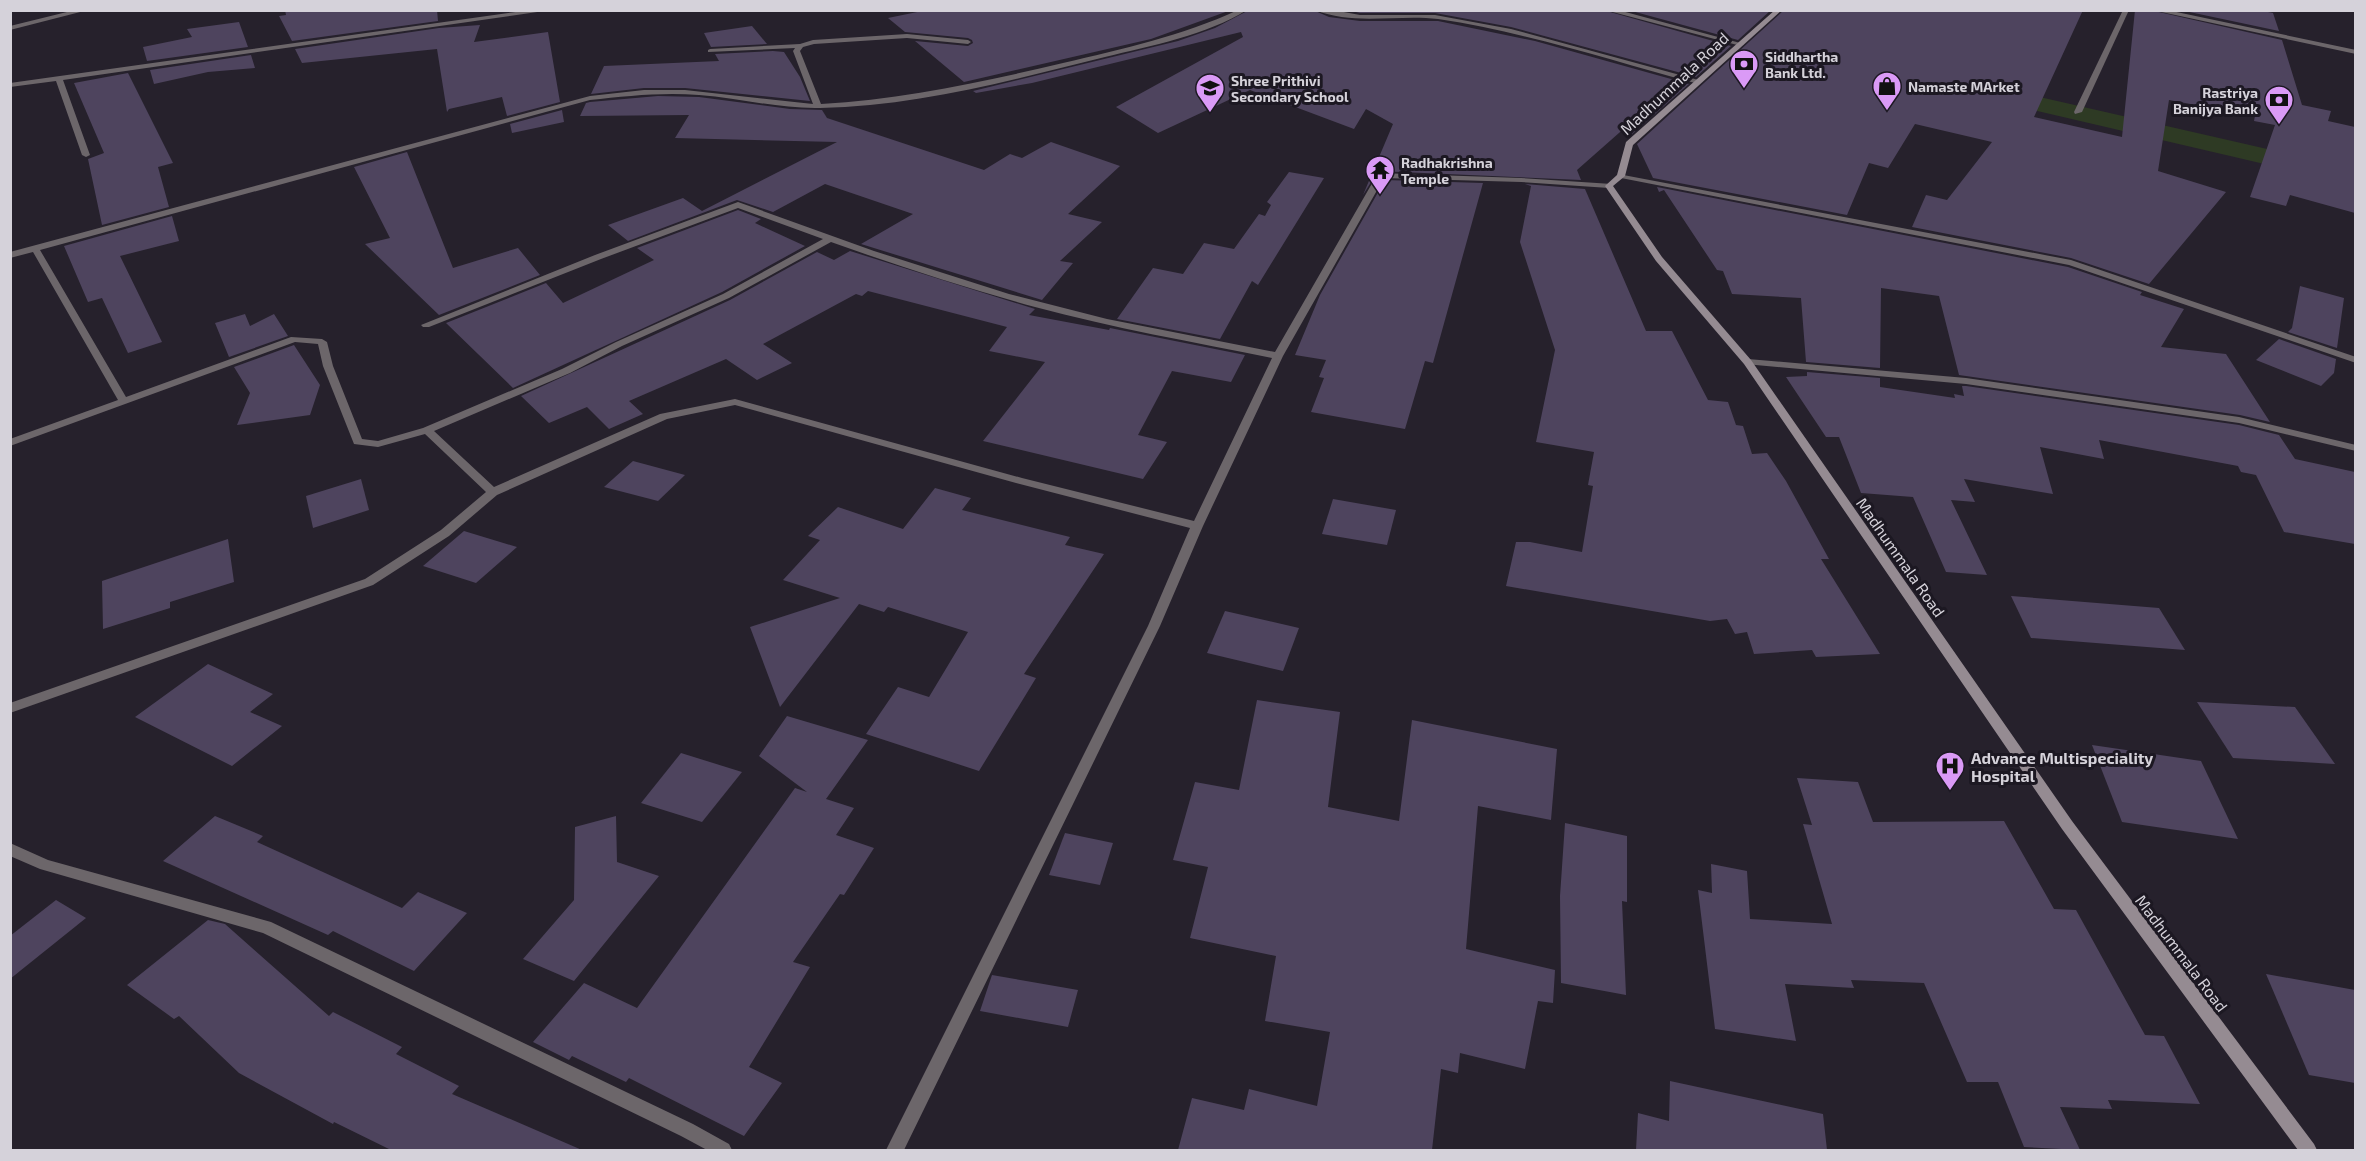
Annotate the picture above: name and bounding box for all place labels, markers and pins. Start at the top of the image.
bank icon: Siddhartha Bank Ltd. [1728,48,1760,90]
place label: Siddhartha Bank Ltd. [1765,48,1838,81]
shop icon: Namaste MArket [1871,70,1903,112]
school or university icon: Shree Prithivi Secondary School [1194,72,1226,114]
place label: Shree Prithivi Secondary School [1231,72,1349,105]
place label: Namaste MArket [1908,78,2020,95]
place label: Rastriya Banijya Bank [2173,84,2258,117]
bank icon: Rastriya Banijya Bank [2263,84,2295,126]
temple icon: Radhakrishna Temple [1364,154,1396,196]
place label: Radhakrishna Temple [1401,154,1493,187]
place label: Advance Multispeciality Hospital [1971,748,2153,785]
hospital icon: Advance Multispeciality Hospital [1934,750,1966,792]

